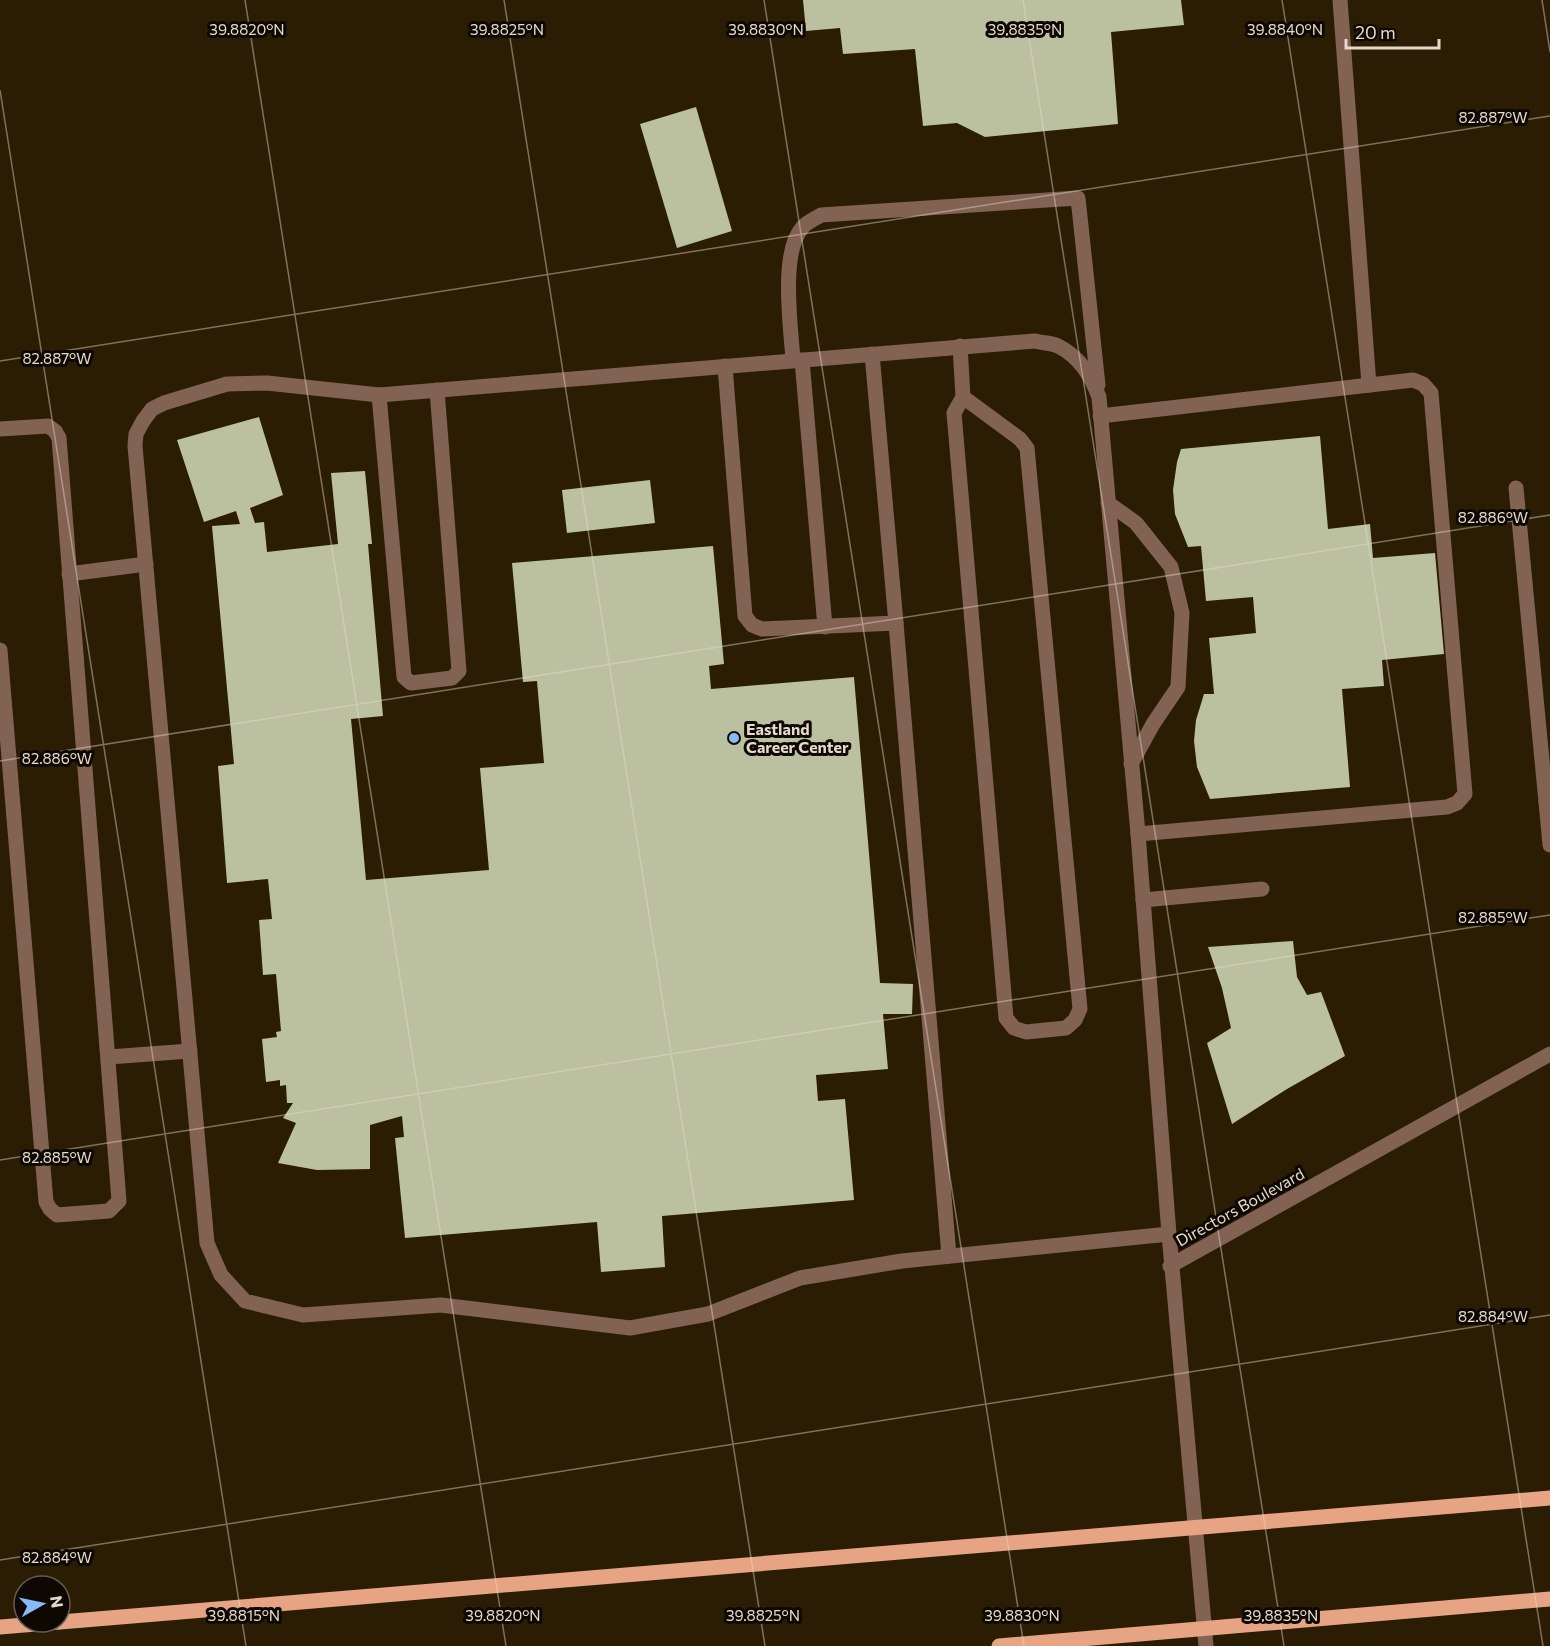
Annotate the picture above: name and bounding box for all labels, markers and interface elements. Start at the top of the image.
scale bar [1346,12,1439,50]
text: 39.8820°N [209,20,285,38]
text: 39.8825°N [470,20,544,38]
text: 39.8830°N [728,20,804,38]
text: 39.8835°N [988,20,1062,38]
text: 39.8840°N [1247,20,1323,38]
text: 20 m [1355,21,1396,43]
text: 82.887°W [1458,108,1528,126]
text: 82.887°W [22,349,92,367]
text: 82.886°W [1458,508,1528,526]
place label: Eastland Career Center [746,719,849,756]
marker: Eastland Career Center [727,731,741,745]
text: 82.886°W [22,749,92,767]
text: 82.885°W [1458,908,1528,926]
text: 82.885°W [22,1148,92,1166]
street label: Directors Boulevard [1172,1163,1307,1250]
text: 82.884°W [1458,1307,1528,1325]
text: 82.884°W [22,1548,92,1566]
north arrow [12,1574,72,1634]
text: N [47,1594,68,1609]
text: 39.8815°N [208,1606,280,1624]
text: 39.8820°N [465,1606,541,1624]
text: 39.8825°N [726,1606,800,1624]
text: 39.8830°N [984,1606,1060,1624]
text: 39.8835°N [1244,1606,1318,1624]

